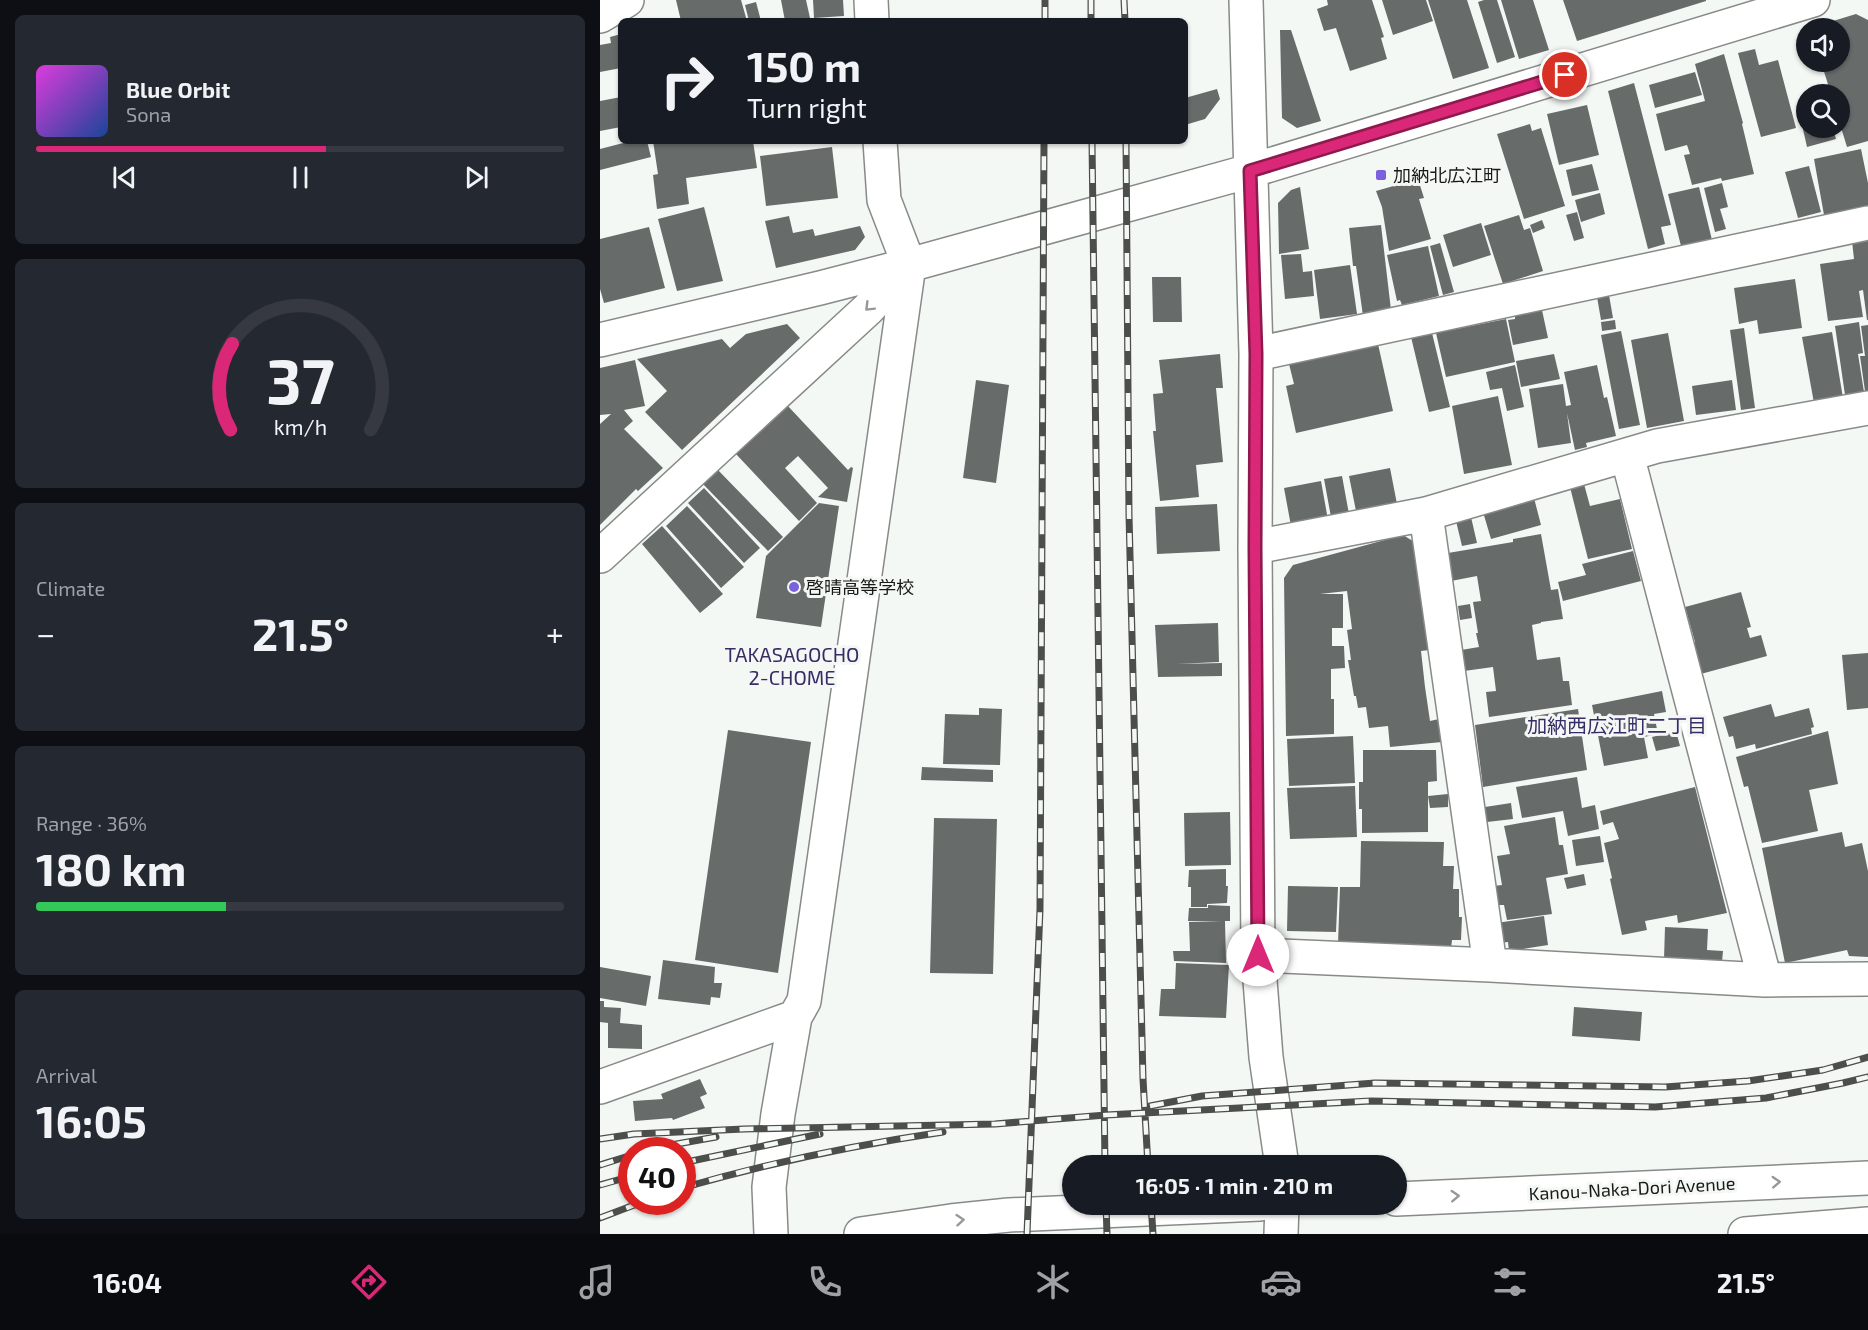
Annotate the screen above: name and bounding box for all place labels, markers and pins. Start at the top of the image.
pin [1539,49,1590,100]
place label: 加納北広江町 [1393,164,1501,186]
marker: 加納北広江町 [1374,168,1388,182]
place label: 啓晴高等学校 [806,576,914,598]
marker: 啓晴高等学校 [787,580,801,594]

